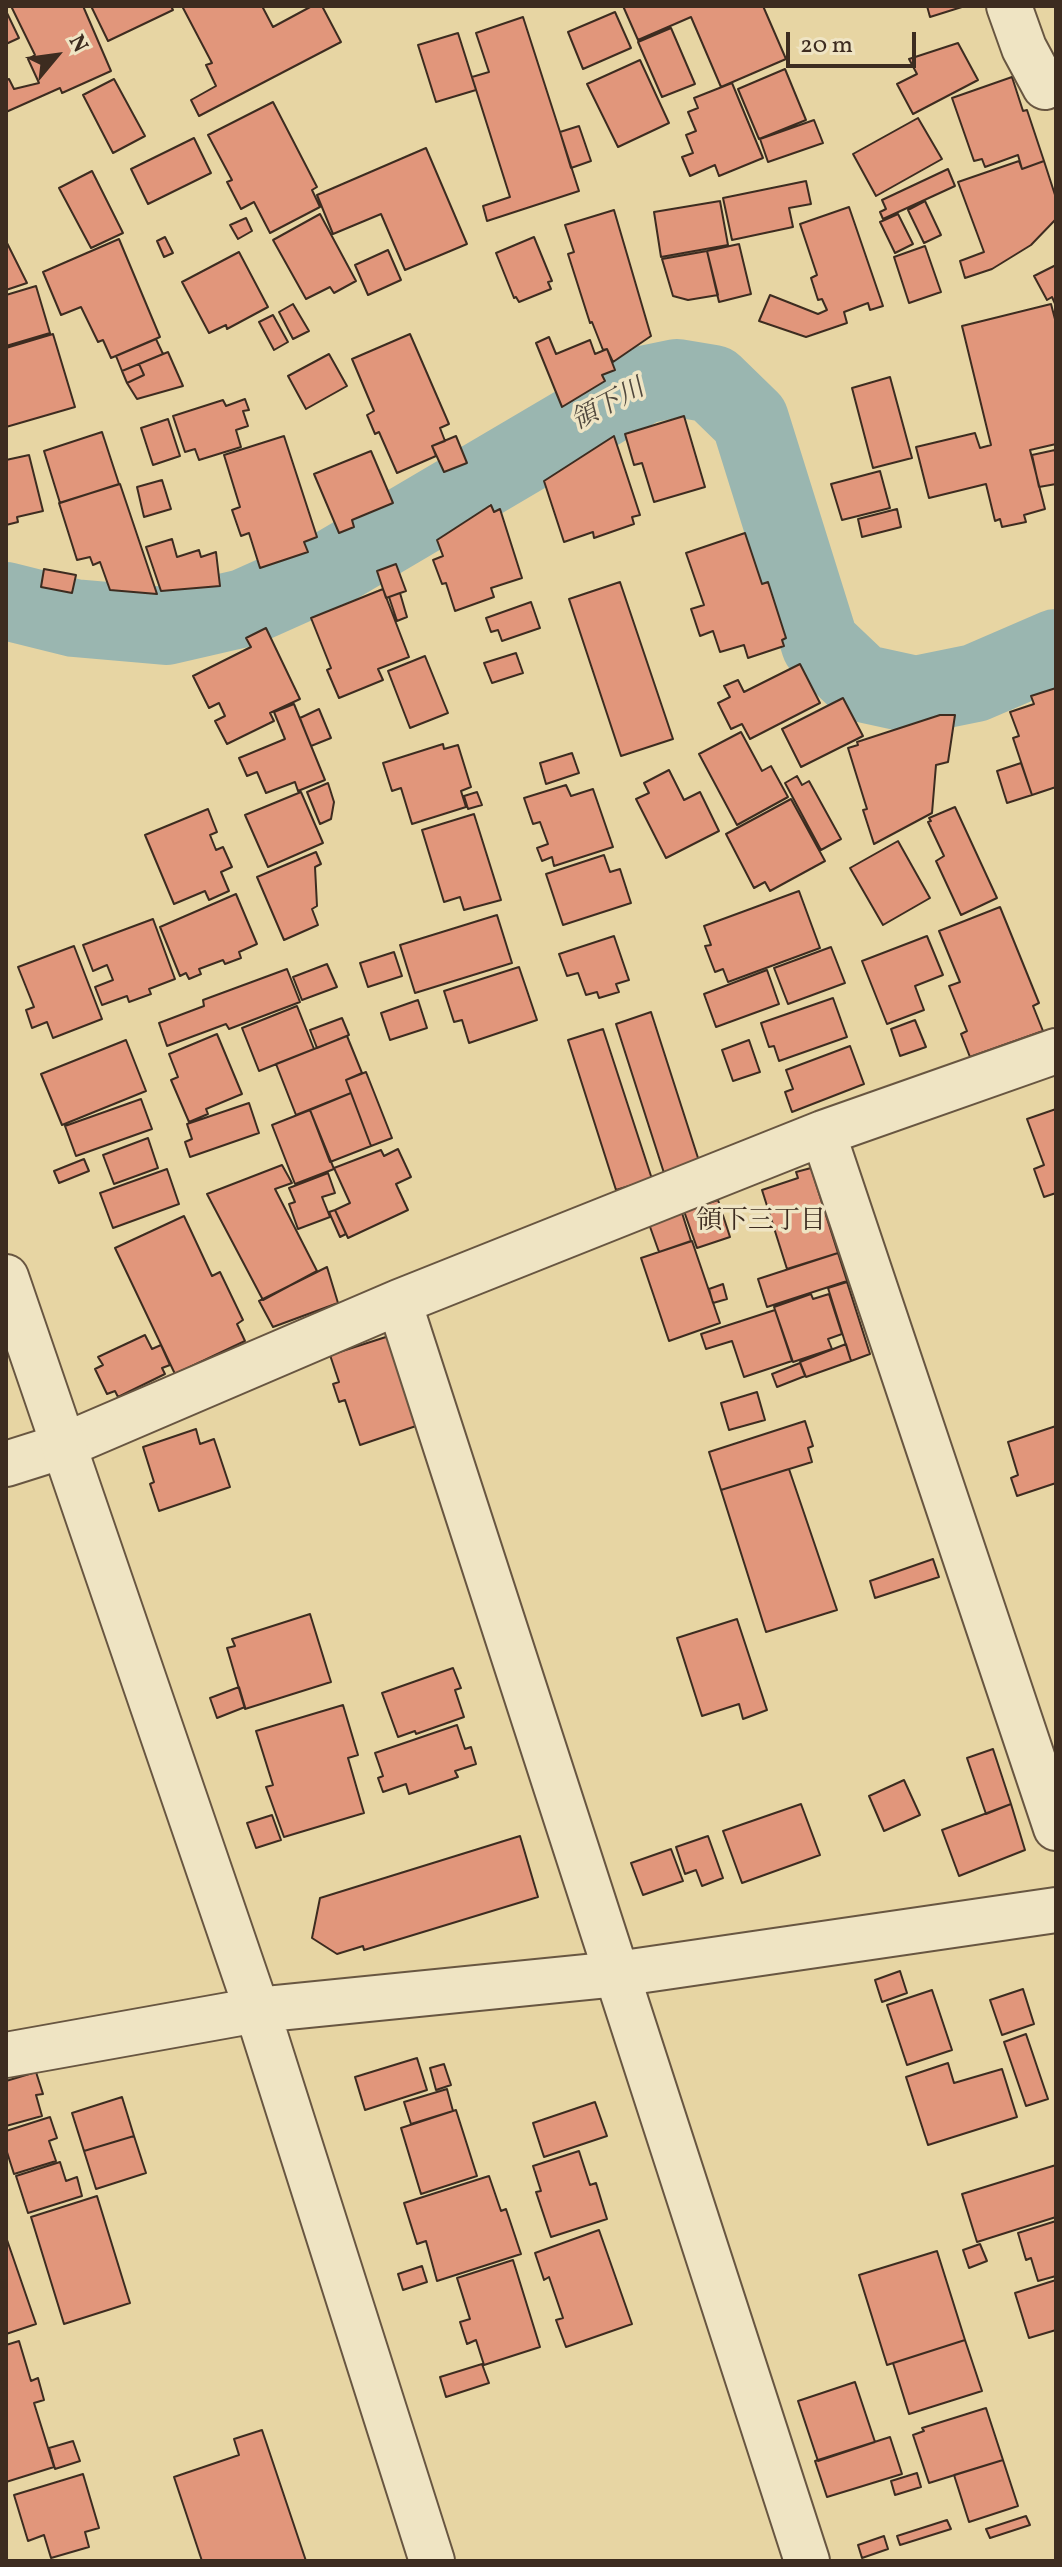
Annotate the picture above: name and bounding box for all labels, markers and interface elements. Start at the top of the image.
north arrow [16,16,96,96]
scale bar [790,16,920,66]
text: 20 m [800,29,853,63]
text: N [60,30,95,59]
water label: 領下川 [567,375,651,439]
district label: 領下三丁目 [696,1207,826,1239]

